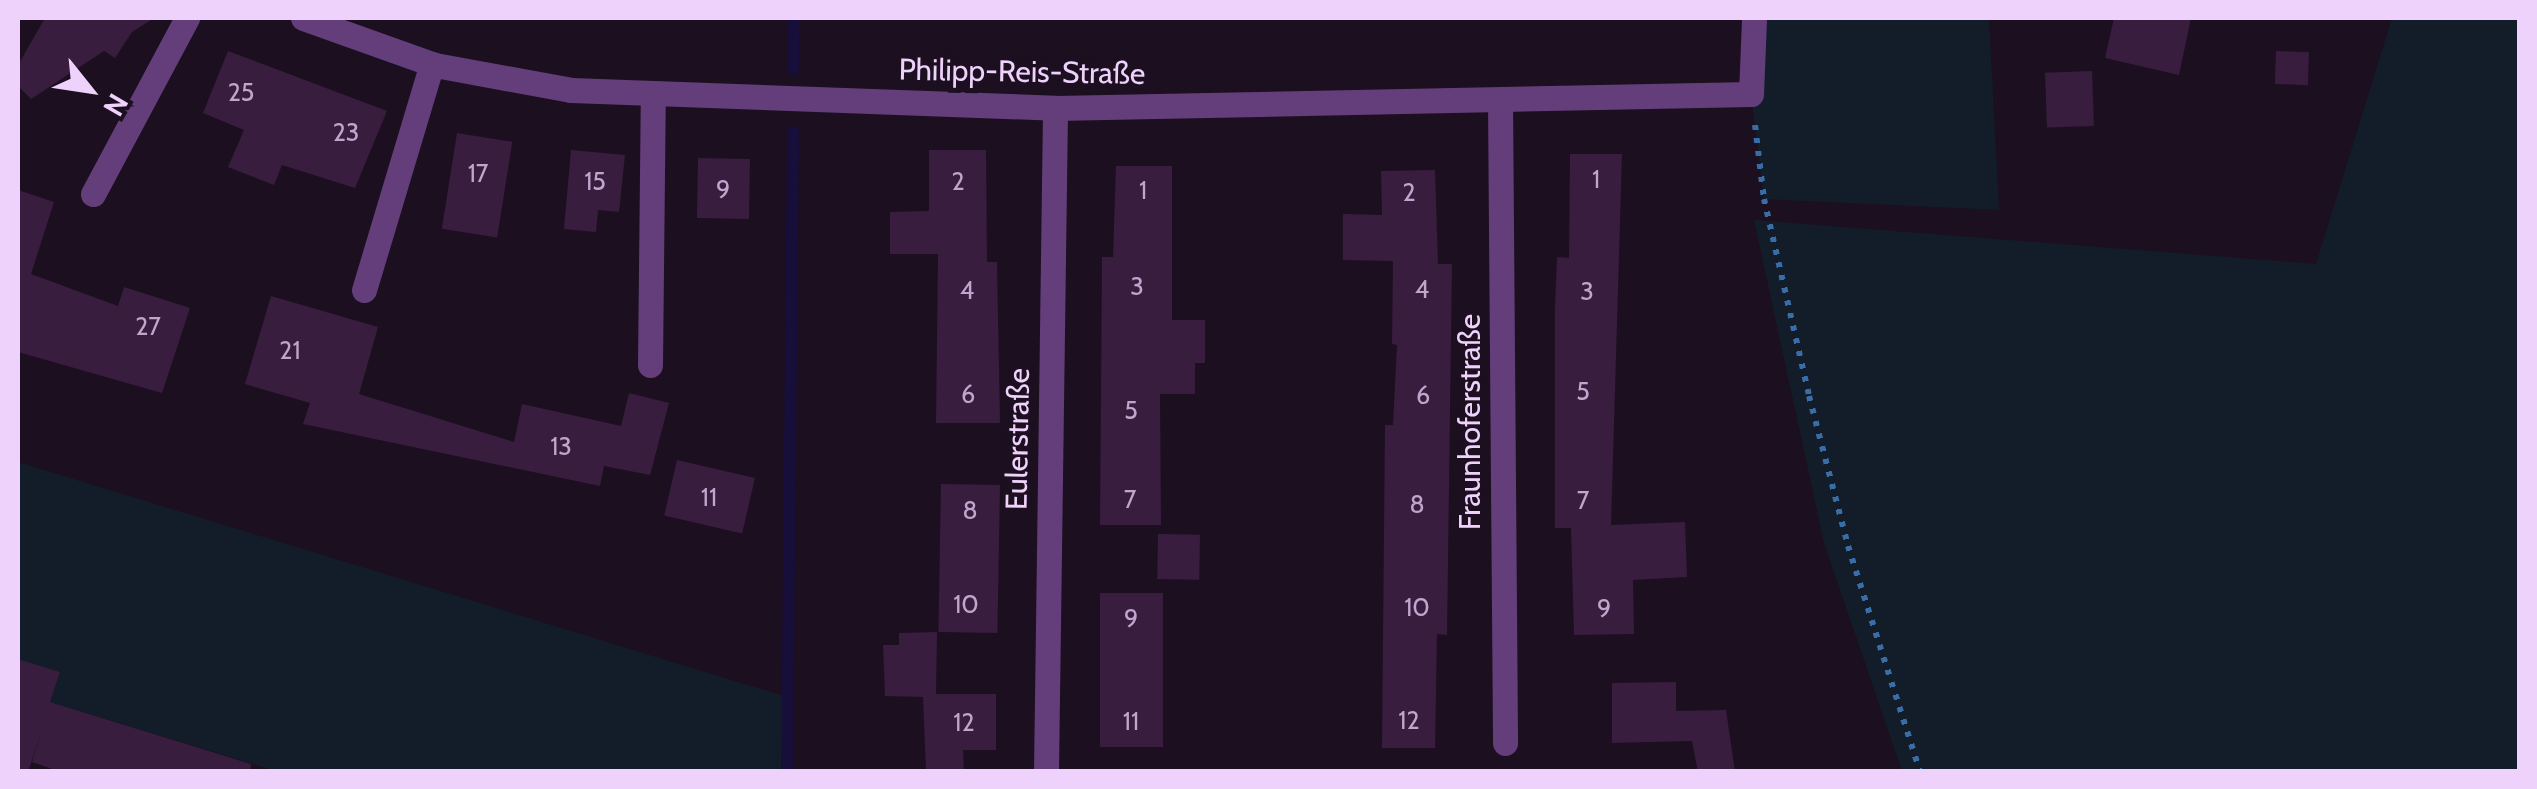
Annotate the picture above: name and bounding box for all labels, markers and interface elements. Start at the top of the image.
north arrow [40,40,140,140]
street label: Philipp-Reis-Straße [898,52,1146,92]
house number: 25 [228,77,254,107]
text: N [96,88,136,122]
house number: 23 [333,117,359,147]
house number: 17 [468,158,488,188]
house number: 1 [1592,164,1600,194]
house number: 15 [584,166,606,196]
house number: 2 [951,166,965,196]
house number: 9 [716,174,730,204]
house number: 1 [1139,175,1147,205]
house number: 2 [1402,177,1416,207]
house number: 3 [1130,271,1144,301]
house number: 4 [1415,274,1429,304]
house number: 4 [960,275,974,305]
house number: 3 [1580,276,1594,306]
house number: 27 [135,311,161,341]
street label: Fraunhoferstraße [1452,314,1488,530]
house number: 21 [279,335,301,365]
street label: Eulerstraße [999,368,1037,510]
house number: 5 [1576,376,1590,406]
house number: 6 [961,379,975,409]
house number: 6 [1416,380,1430,410]
house number: 5 [1124,395,1138,425]
house number: 13 [550,431,572,461]
house number: 11 [701,482,717,512]
house number: 7 [1124,484,1136,514]
house number: 7 [1577,485,1589,515]
house number: 8 [1409,489,1425,519]
house number: 8 [962,495,978,525]
house number: 10 [953,589,979,619]
house number: 10 [1404,592,1430,622]
house number: 9 [1597,593,1611,623]
house number: 9 [1124,603,1138,633]
house number: 12 [1398,705,1420,735]
house number: 11 [1123,706,1139,736]
house number: 12 [953,707,975,737]

